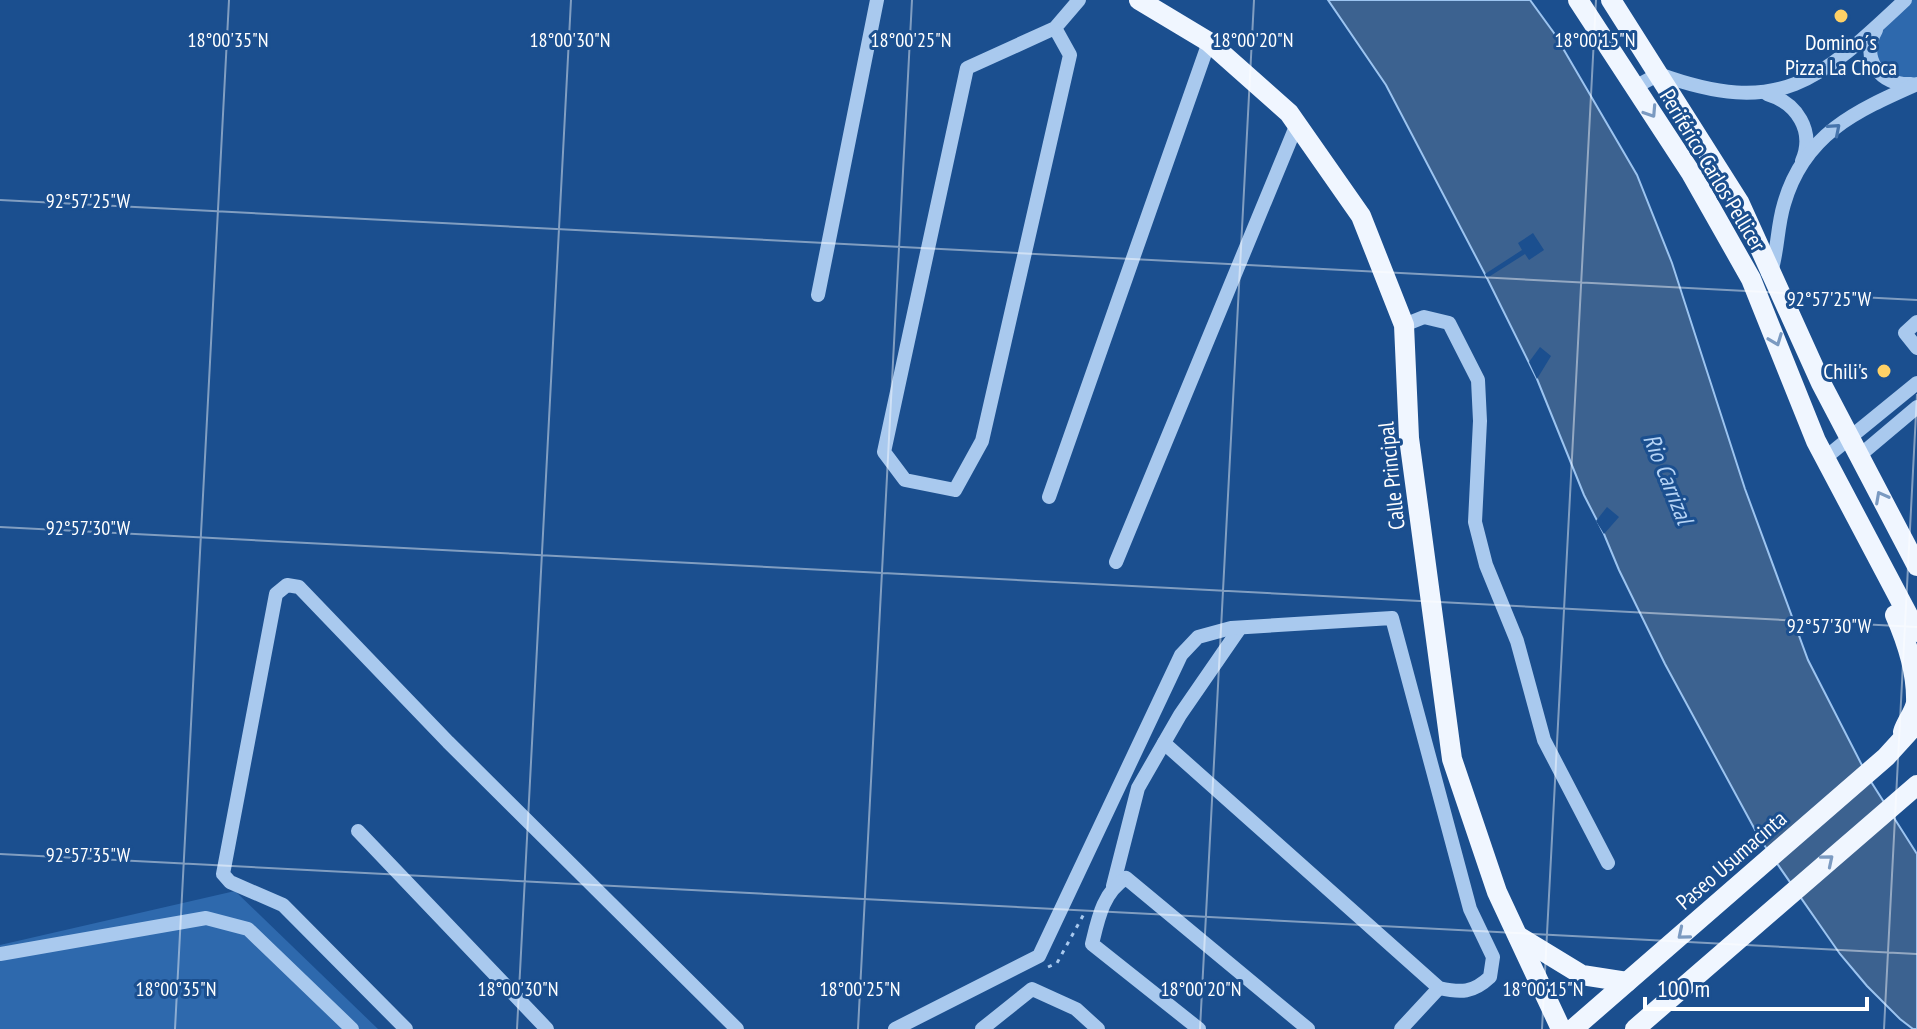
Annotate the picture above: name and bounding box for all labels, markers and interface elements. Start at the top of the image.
marker: Domino´s Pizza La Choca [1832,7,1850,25]
text: 18°00'35"N [188,27,268,53]
text: 18°00'30"N [530,27,610,53]
text: 18°00'25"N [871,27,951,53]
text: 18°00'20"N [1213,27,1293,53]
text: 18°00'15"N [1555,27,1635,53]
place label: Domino´s Pizza La Choca [1785,28,1897,81]
street label: Periférico Carlos Pellicer [1654,84,1772,256]
one-way arrow [1642,104,1657,118]
one-way arrow [1826,124,1841,138]
text: 92°57'25"W [46,188,131,214]
text: 92°57'25"W [1787,286,1872,312]
one-way arrow [1766,332,1783,346]
place label: Chili's [1823,357,1868,385]
marker: Chili's [1875,362,1893,380]
street label: Calle Principal [1371,420,1411,531]
water label: Rio Carrizal [1636,429,1701,531]
one-way arrow [1875,491,1890,506]
text: 92°57'30"W [46,515,131,541]
text: 92°57'30"W [1787,613,1872,639]
street label: Paseo Usumacinta [1670,804,1792,916]
text: 92°57'35"W [46,842,131,868]
one-way arrow [1819,855,1833,870]
one-way arrow [1678,924,1692,938]
scale bar [1645,961,1867,1011]
text: 100 m [1657,973,1710,1004]
text: 18°00'35"N [136,976,216,1002]
text: 18°00'30"N [478,976,558,1002]
text: 18°00'25"N [820,976,900,1002]
text: 18°00'20"N [1161,976,1241,1002]
text: 18°00'15"N [1503,976,1583,1002]

